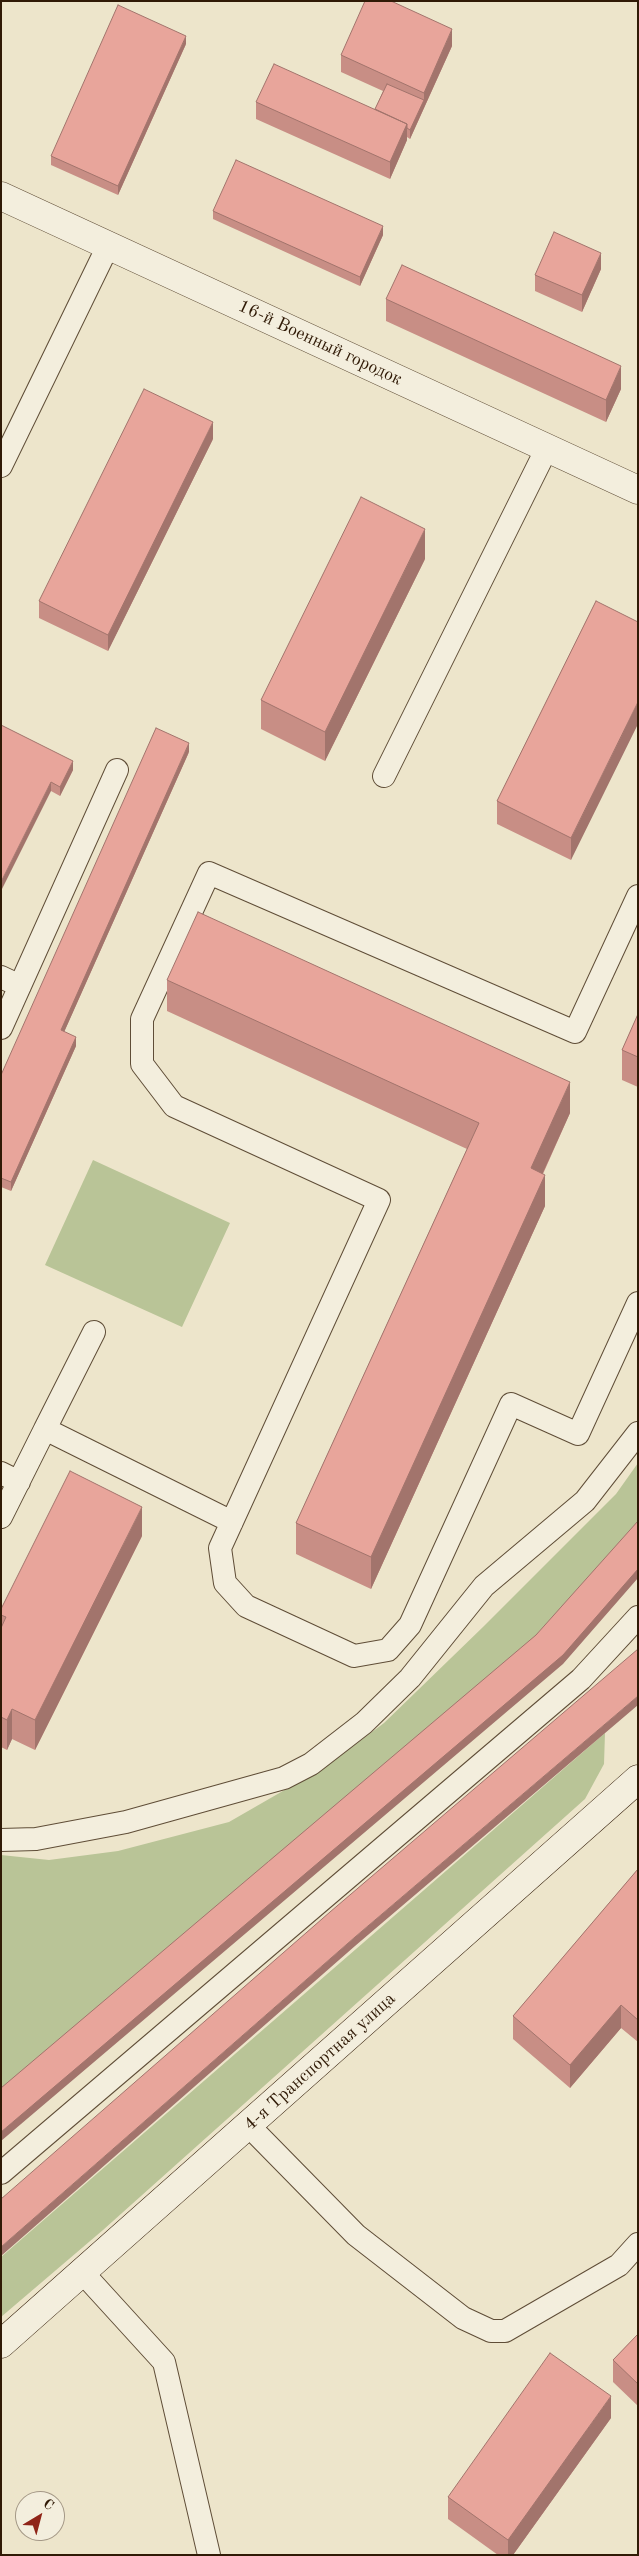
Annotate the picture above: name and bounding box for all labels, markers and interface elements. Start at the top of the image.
street label: 16-й Военный городок [235,295,405,391]
street label: 4-я Транспортная улица [240,1988,400,2136]
north arrow [15,2491,65,2541]
text: С [41,2496,56,2513]

